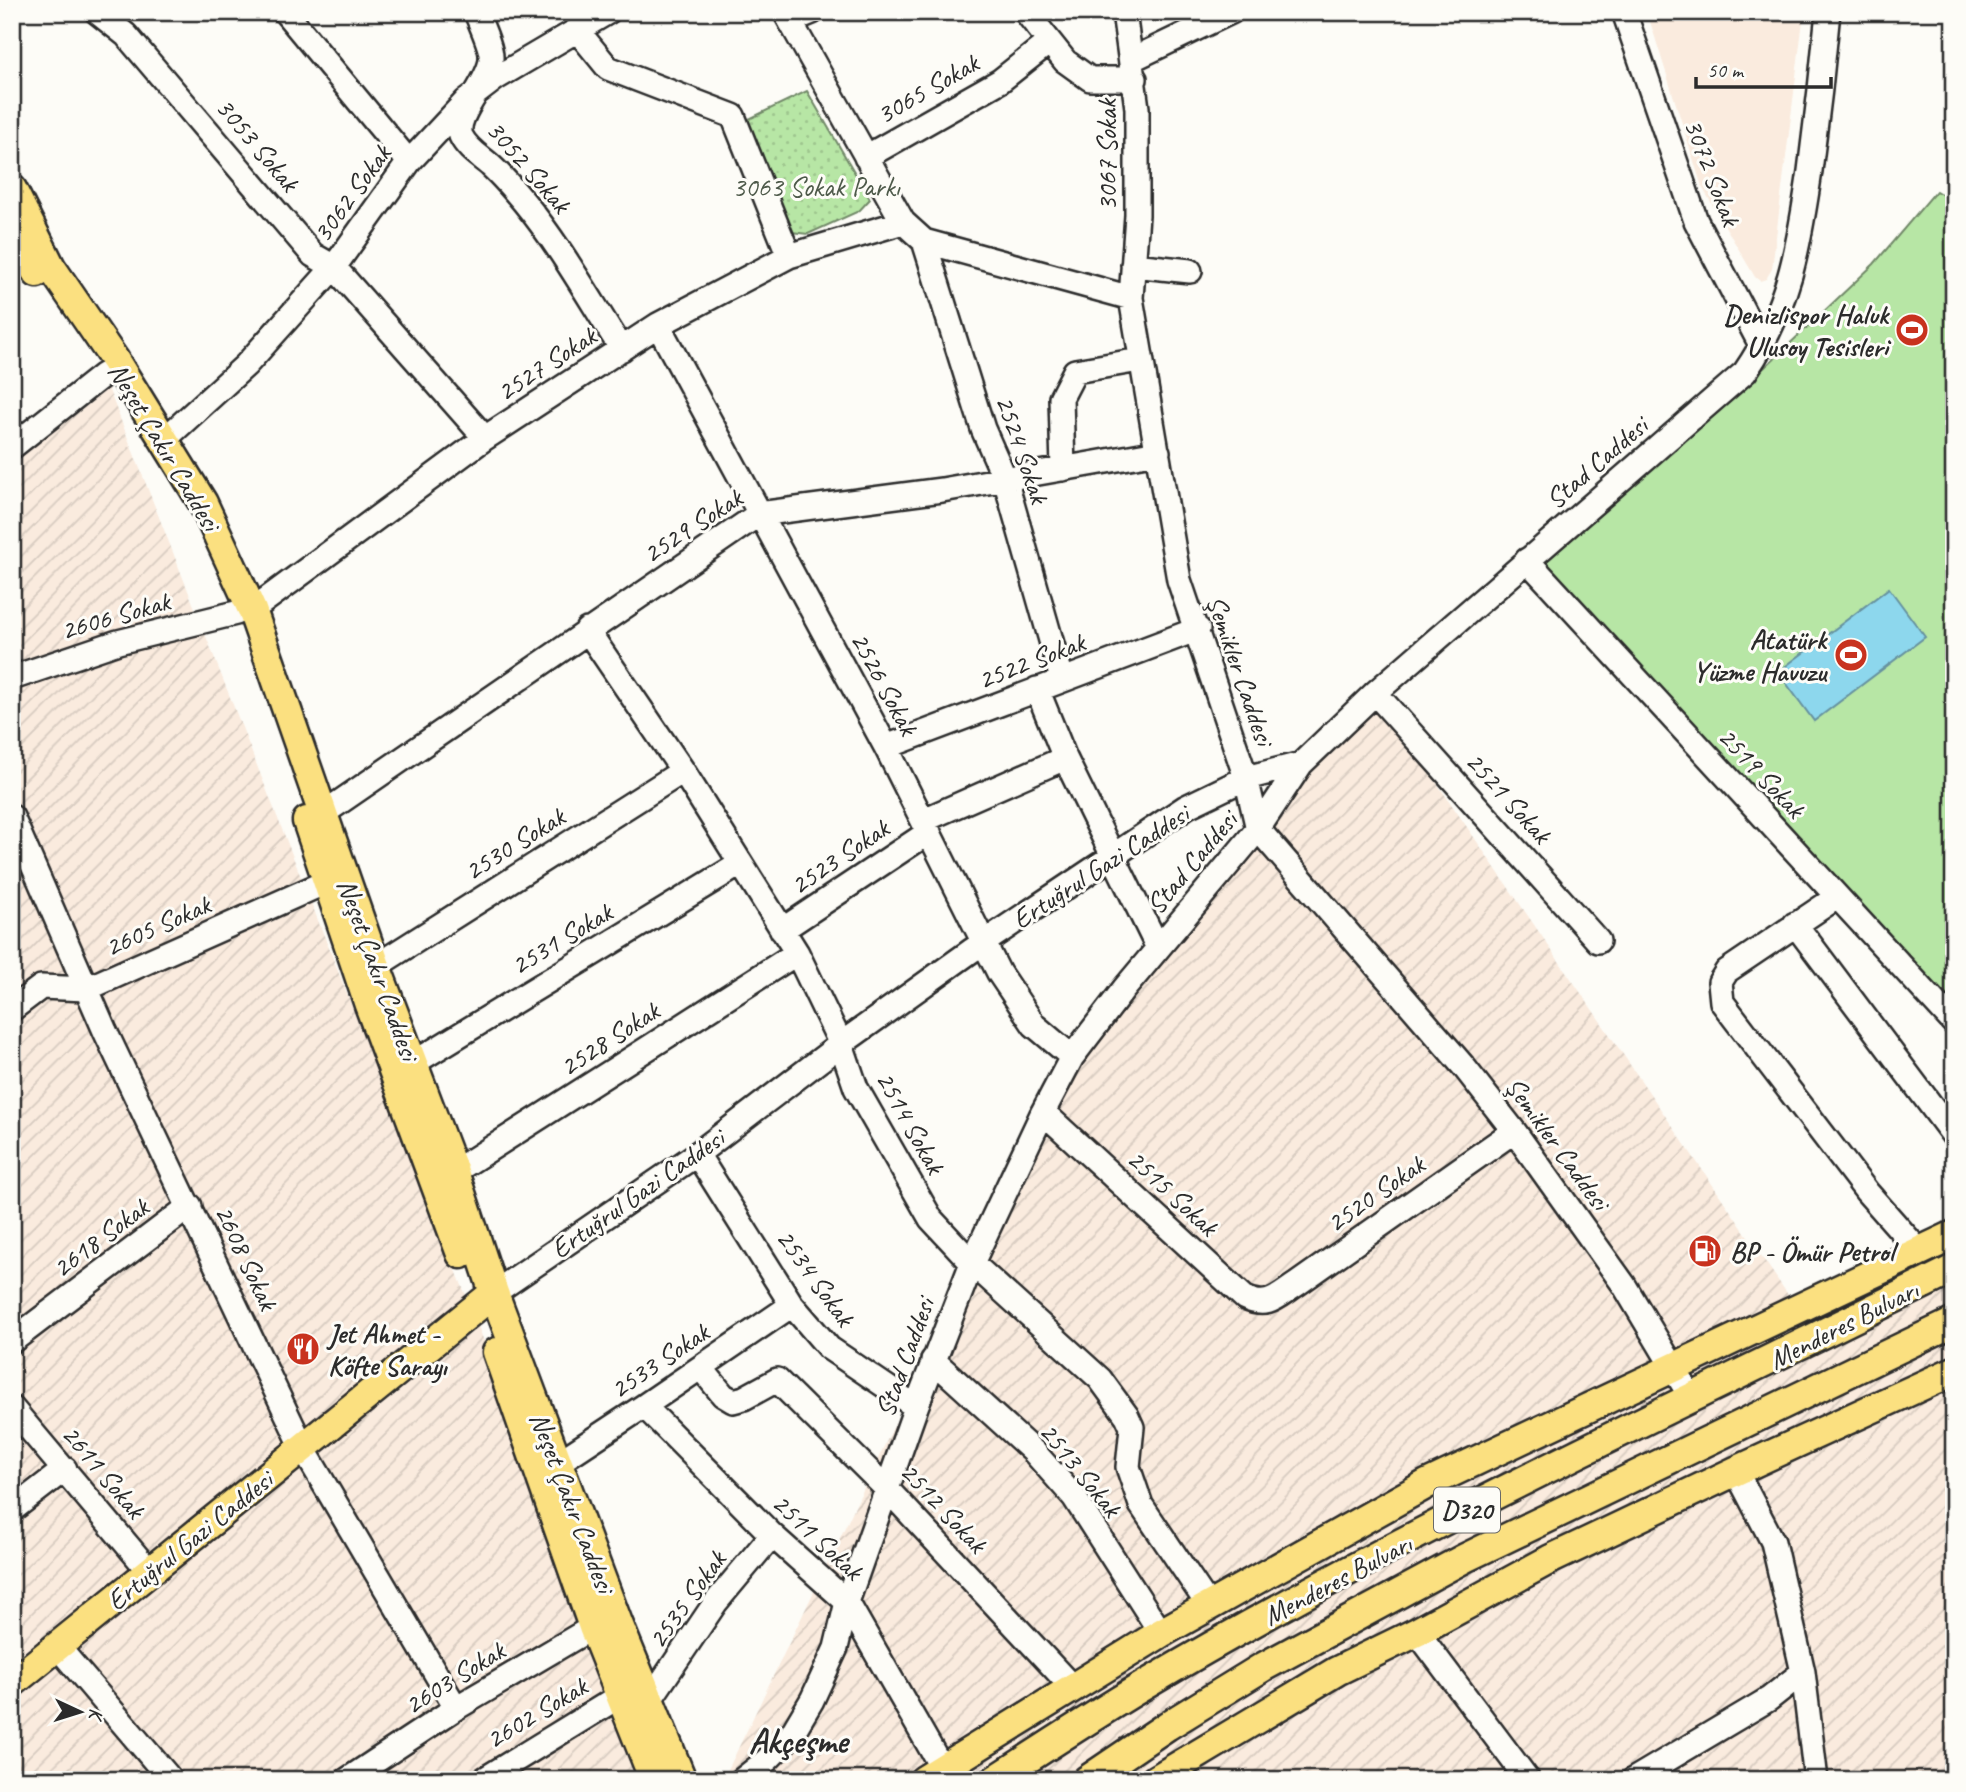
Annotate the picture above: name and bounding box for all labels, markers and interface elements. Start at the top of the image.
street label: 3065 Sokak [870,44,986,132]
scale bar [1696,46,1831,90]
text: 50 m [1707,57,1745,83]
street label: 3053 Sokak [208,90,308,200]
street label: 3067 Sokak [1089,97,1124,211]
street label: 3052 Sokak [479,113,580,221]
street label: 3072 Sokak [1676,114,1750,232]
street label: 3062 Sokak [304,136,400,249]
park label: 3063 Sokak Parkı [732,169,902,204]
place label: Denizlispor Haluk Ulusoy Tesisleri [1724,297,1892,364]
sports icon: Denizlispor Haluk Ulusoy Tesisleri [1893,311,1931,349]
street label: 2527 Sokak [490,317,604,409]
street label: Neşet Çakır Caddesi [100,356,230,541]
street label: 2524 Sokak [988,390,1058,510]
street label: Stad Caddesi [1538,406,1657,516]
street label: 2529 Sokak [636,479,750,571]
street label: 2606 Sokak [56,583,176,648]
street label: Şemikler Caddesi [1199,591,1284,753]
place label: Atatürk Yüzme Havuzu [1693,622,1829,689]
street label: 2522 Sokak [973,623,1091,697]
street label: 2526 Sokak [843,626,927,742]
sports icon: Atatürk Yüzme Havuzu [1832,636,1870,674]
street label: 2519 Sokak [1711,719,1814,827]
street label: 2521 Sokak [1458,744,1560,852]
street label: Ertuğrul Gazi Caddesi [1005,794,1198,937]
street label: 2530 Sokak [457,798,573,888]
street label: Stad Caddesi [1138,801,1247,921]
street label: 2523 Sokak [783,810,897,902]
street label: Neşet Çakır Caddesi [329,874,429,1068]
street label: 2605 Sokak [99,886,217,964]
street label: 2531 Sokak [504,894,620,982]
street label: 2528 Sokak [553,992,667,1084]
street label: 2514 Sokak [868,1065,954,1181]
street label: Şemikler Caddesi [1498,1070,1620,1220]
street label: Ertuğrul Gazi Caddesi [544,1118,734,1266]
street label: 2515 Sokak [1120,1141,1227,1245]
street label: 2520 Sokak [1319,1146,1433,1240]
street label: 2618 Sokak [45,1189,157,1285]
street label: 2608 Sokak [207,1199,287,1317]
street label: 2534 Sokak [769,1222,864,1334]
fuel station icon: BP - Ömür Petrol [1686,1232,1724,1270]
place label: BP - Ömür Petrol [1730,1234,1900,1269]
street label: Menderes Bulvarı [1763,1271,1925,1377]
street label: Stad Caddesi [867,1289,943,1421]
street label: 2533 Sokak [603,1314,717,1406]
place label: Jet Ahmet - Köfte Sarayı [326,1316,448,1384]
restaurant icon: Jet Ahmet - Köfte Sarayı [284,1330,322,1368]
street label: Neşet Çakır Caddesi [521,1407,624,1601]
street label: 2513 Sokak [1032,1415,1131,1525]
street label: 2611 Sokak [54,1417,154,1527]
street label: 2512 Sokak [893,1454,996,1562]
street label: Ertuğrul Gazi Caddesi [99,1460,282,1618]
street label: 2511 Sokak [765,1485,872,1589]
road number: D320 [1434,1488,1500,1532]
street label: Menderes Bulvarı [1257,1525,1419,1633]
street label: 2535 Sokak [639,1542,735,1655]
street label: 2603 Sokak [397,1632,513,1722]
street label: 2602 Sokak [479,1668,595,1756]
north arrow [46,1676,116,1746]
text: K [83,1707,108,1723]
district label: Akçeşme [749,1719,851,1764]

